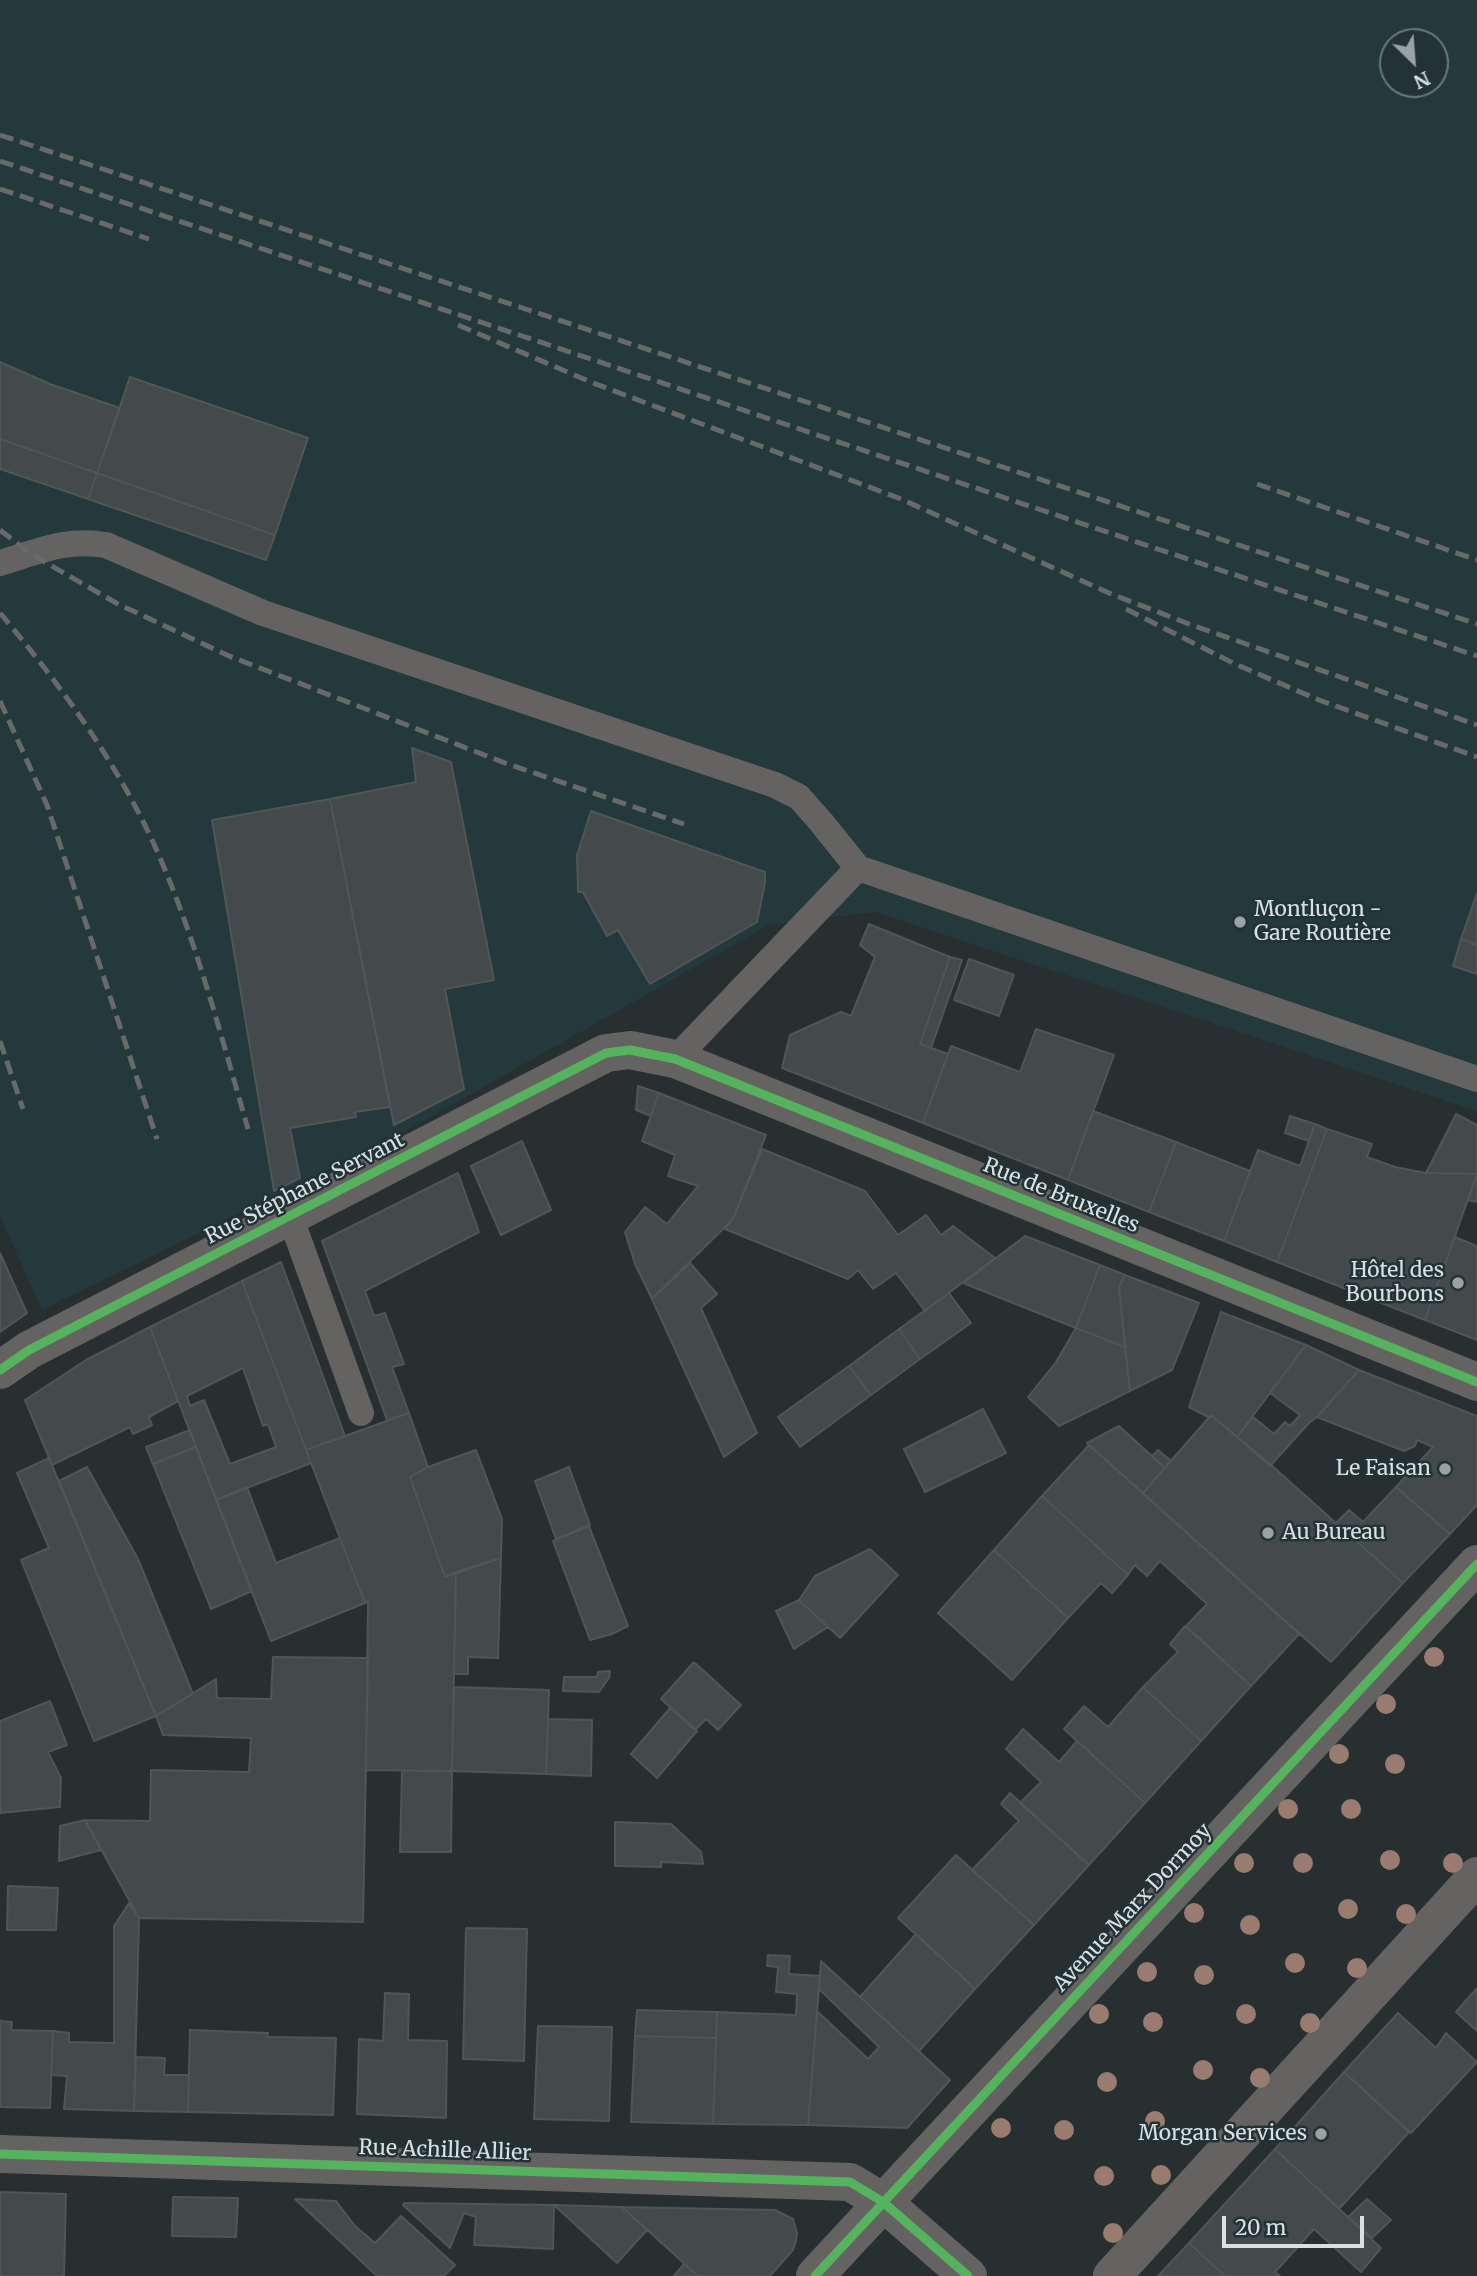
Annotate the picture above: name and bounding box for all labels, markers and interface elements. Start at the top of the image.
north arrow [1379,28,1449,98]
text: N [1410,66,1434,94]
place label: Montluçon - Gare Routière [1254,897,1391,947]
marker: Montluçon - Gare Routière [1232,914,1248,930]
street label: Rue Stéphane Servant [201,1128,409,1250]
street label: Rue de Bruxelles [979,1153,1143,1239]
place label: Hôtel des Bourbons [1345,1258,1444,1308]
marker: Hôtel des Bourbons [1450,1275,1466,1291]
place label: Le Faisan [1336,1456,1431,1482]
marker: Le Faisan [1437,1461,1453,1477]
place label: Au Bureau [1282,1520,1386,1546]
marker: Au Bureau [1260,1525,1276,1541]
street label: Avenue Marx Dormoy [1049,1819,1217,1997]
place label: Morgan Services [1138,2121,1307,2147]
marker: Morgan Services [1313,2126,1329,2142]
street label: Rue Achille Allier [358,2135,532,2167]
scale bar [1225,2202,1367,2246]
text: 20 m [1235,2214,1286,2241]

